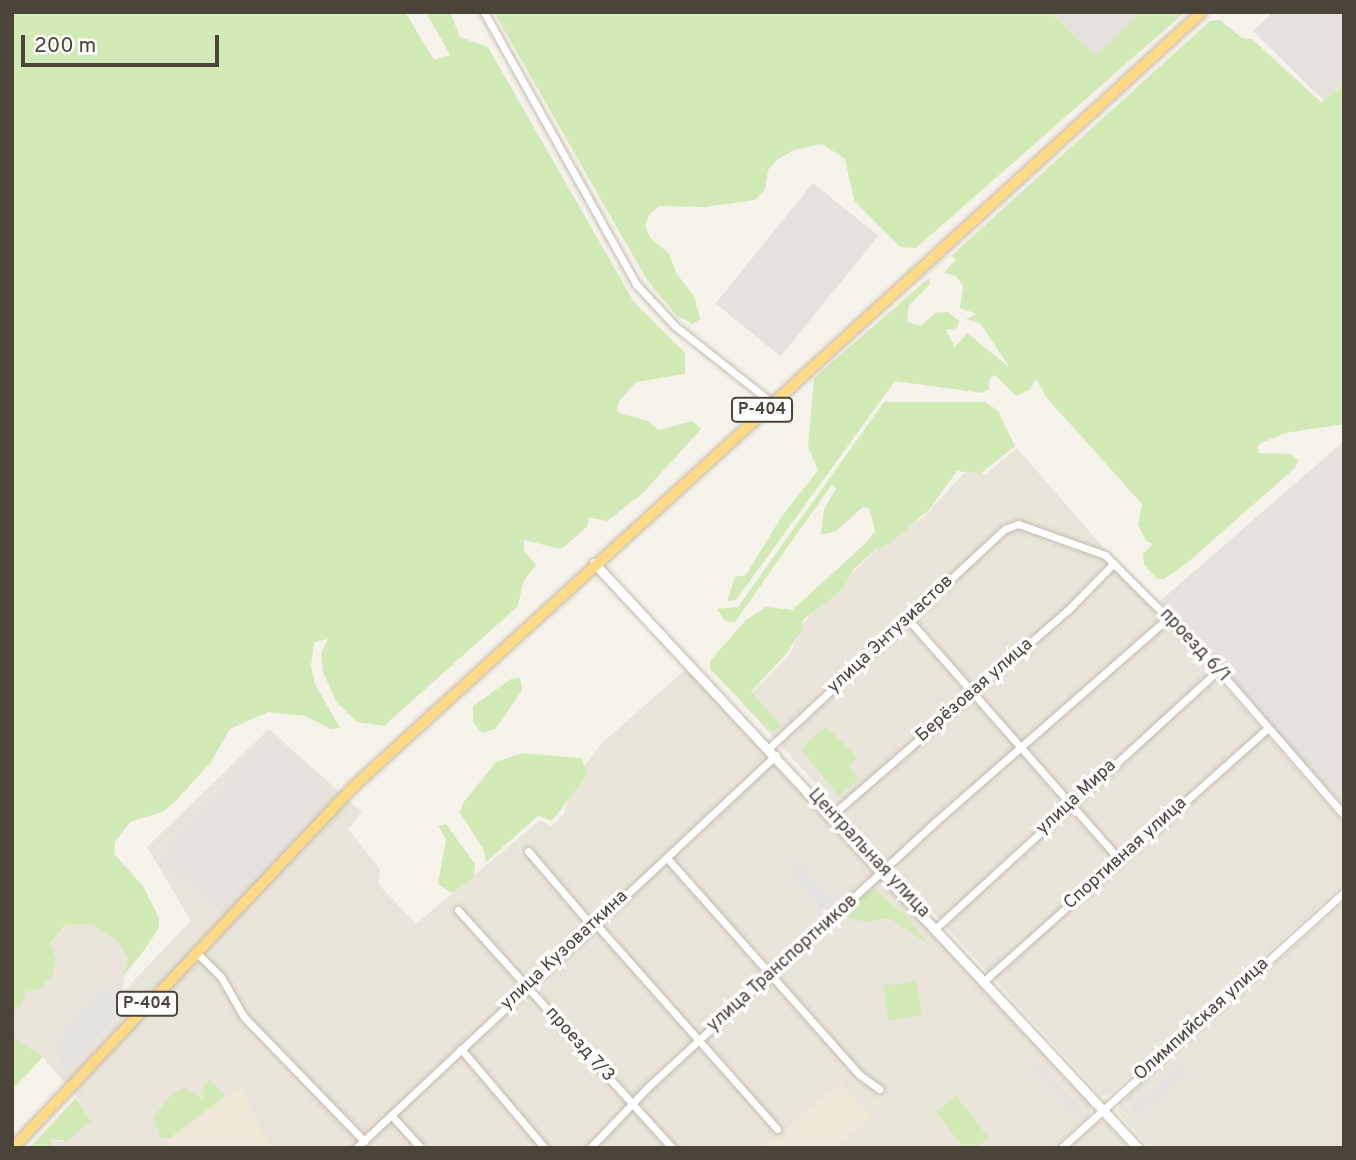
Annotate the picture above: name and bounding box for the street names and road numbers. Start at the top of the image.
road number: Р-404 [730,398,794,422]
street label: улица Энтузиастов [824,571,958,699]
street label: проезд 6/1 [1154,605,1234,687]
street label: Берёзовая улица [912,634,1038,748]
street label: улица Мира [1033,756,1121,840]
street label: Центральная улица [803,785,933,923]
street label: Спортивная улица [1060,793,1192,915]
street label: улица Кузоваткина [497,887,633,1015]
street label: улица Транспортников [703,891,863,1037]
street label: Олимпийская улица [1130,954,1274,1086]
road number: Р-404 [116,992,178,1016]
street label: проезд 7/3 [540,1003,618,1087]

